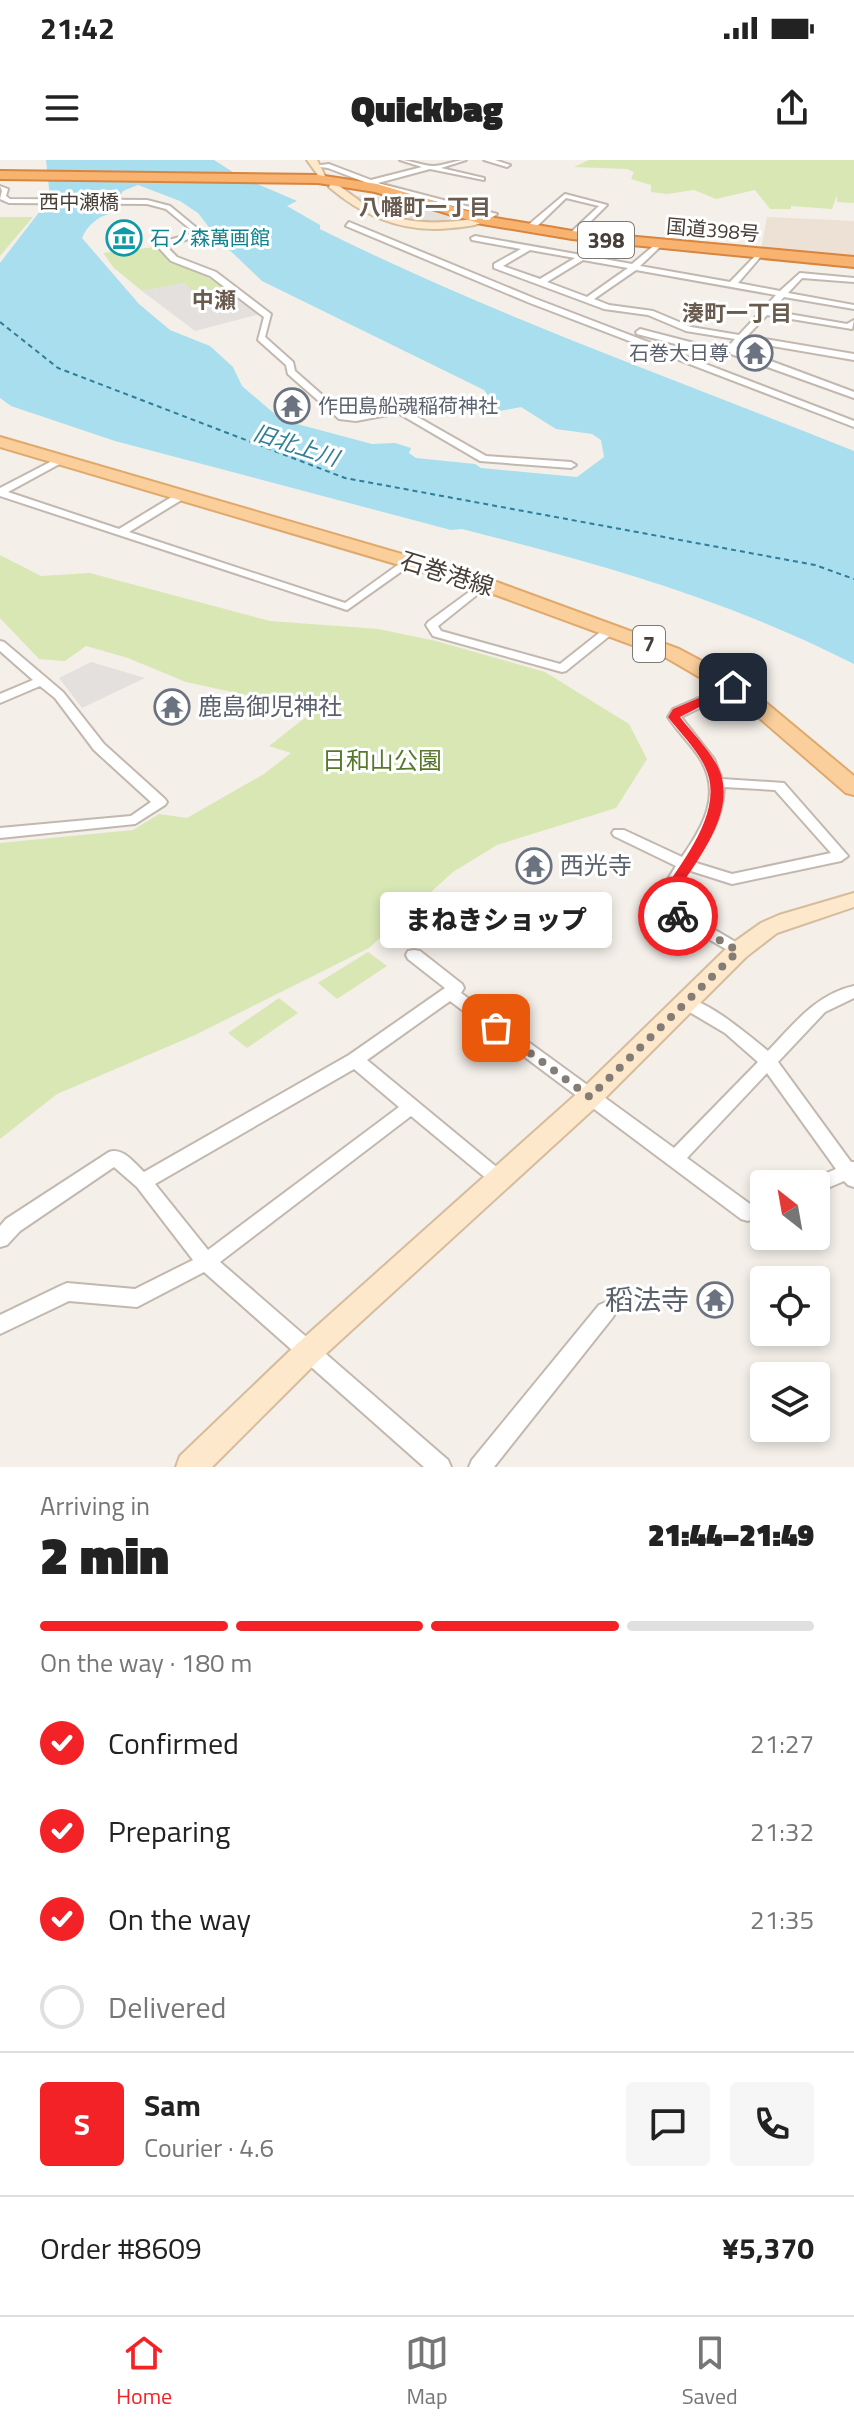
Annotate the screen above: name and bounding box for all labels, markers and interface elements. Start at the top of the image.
text: 21:42 [40,5,115,51]
text: Quickbag [351,81,503,136]
icon: menu [40,86,84,130]
icon: share [770,86,814,130]
street label: 西中瀬橋 [39,186,119,217]
district label: 八幡町一丁目 [359,190,491,224]
street label: 国道398号 [665,210,761,249]
museum icon: 石ノ森萬画館 [105,219,143,257]
place label: 石ノ森萬画館 [150,222,270,253]
road number: 398 [578,222,634,258]
district label: 中瀬 [192,283,236,317]
district label: 湊町一丁目 [682,296,792,330]
temple icon: 石巻大日尊 [736,334,774,372]
place label: 石巻大日尊 [629,337,729,368]
temple icon: 作田島船魂稲荷神社 [273,387,311,425]
place label: 作田島船魂稲荷神社 [318,390,498,421]
water label: 旧北上川 [249,415,345,475]
street label: 石巻港線 [396,542,498,604]
road number: 7 [633,626,665,662]
pin [699,653,767,721]
icon: home [711,665,755,709]
temple icon: 鹿島御児神社 [153,688,191,726]
place label: 鹿島御児神社 [198,688,342,724]
park label: 日和山公園 [322,742,442,778]
temple icon: 西光寺 [515,847,553,885]
place label: 西光寺 [560,847,632,883]
courier [638,876,718,956]
callout: まねきショップ [380,892,612,948]
icon: bike [656,894,700,938]
text: まねきショップ [405,900,587,939]
pin [462,994,530,1062]
icon: bag [474,1006,518,1050]
north arrow [750,1170,830,1250]
map controls [750,1170,830,1442]
button: locate [750,1266,830,1346]
place label: 稻法寺 [605,1278,689,1321]
temple icon: 稻法寺 [696,1281,734,1319]
button: layers [750,1362,830,1442]
text: Arriving in [40,1486,150,1525]
text: 21:44–21:49 [648,1512,814,1558]
text: 2 min [40,1515,169,1594]
text: On the way · 180 m [40,1643,252,1682]
text: Confirmed [108,1720,239,1766]
icon: check [40,1721,84,1765]
text: 21:27 [750,1724,814,1763]
text: Preparing [108,1808,230,1854]
icon: check [40,1809,84,1853]
text: 21:32 [750,1812,814,1851]
text: On the way [108,1896,251,1942]
icon: check [40,1897,84,1941]
text: 21:35 [750,1900,814,1939]
text: Delivered [108,1984,226,2030]
text: Sam [144,2082,201,2128]
button: chat [626,2082,710,2166]
button: phone [730,2082,814,2166]
text: S [74,2101,90,2147]
text: Courier · 4.6 [144,2128,274,2167]
text: Order #8609 [40,2225,202,2271]
text: ¥5,370 [722,2225,814,2271]
tab: Home [116,2331,172,2413]
tab: Map [405,2331,449,2413]
tab: Saved [682,2331,738,2413]

